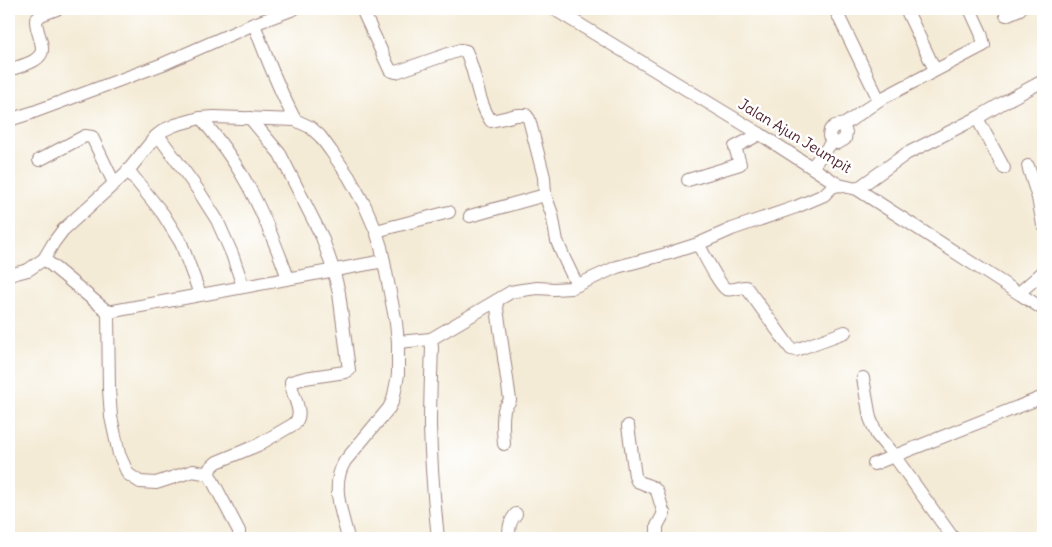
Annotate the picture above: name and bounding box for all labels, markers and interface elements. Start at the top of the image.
street label: Jalan Ajun Jeumpit [735,94,855,177]

